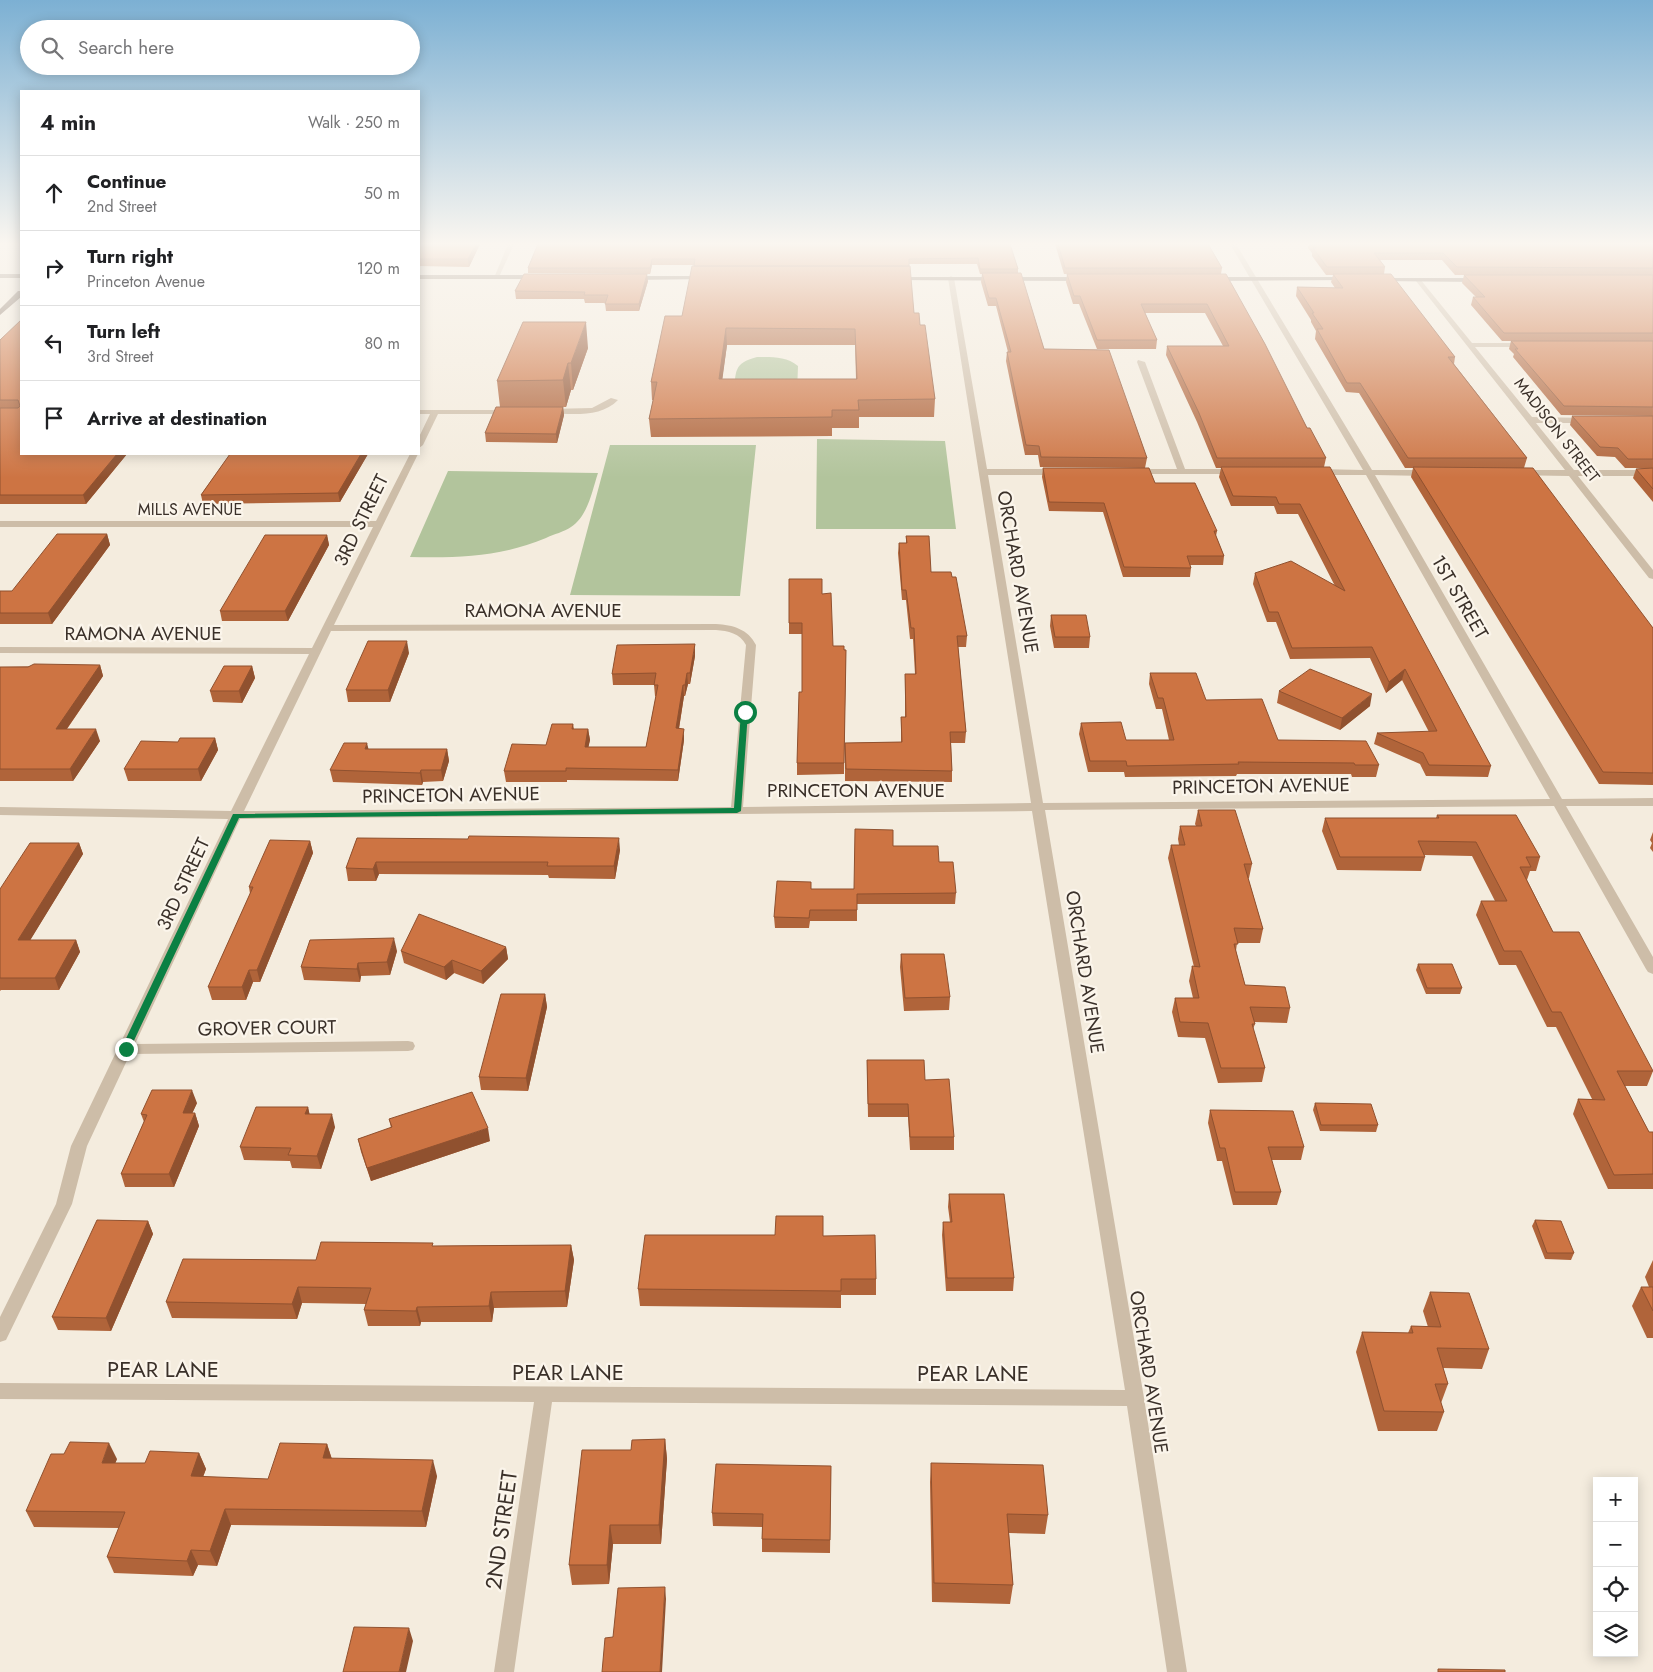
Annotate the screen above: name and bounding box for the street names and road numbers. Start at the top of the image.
street label: MADISON STREET [1509,373,1606,488]
street label: 3RD STREET [327,469,395,571]
street label: ORCHARD AVENUE [990,489,1046,655]
street label: MILLS AVENUE [138,498,242,521]
street label: 1ST STREET [1425,550,1495,644]
street label: RAMONA AVENUE [464,597,622,624]
street label: RAMONA AVENUE [64,620,222,647]
street label: PRINCETON AVENUE [1172,771,1350,801]
street label: PRINCETON AVENUE [767,777,945,804]
street label: PRINCETON AVENUE [362,780,540,810]
street label: 3RD STREET [150,833,216,935]
street label: ORCHARD AVENUE [1059,889,1111,1055]
street label: GROVER COURT [198,1013,337,1043]
street label: ORCHARD AVENUE [1123,1289,1175,1455]
street label: PEAR LANE [107,1353,219,1385]
street label: PEAR LANE [512,1356,624,1388]
street label: PEAR LANE [917,1357,1029,1389]
street label: 2ND STREET [477,1468,525,1592]

